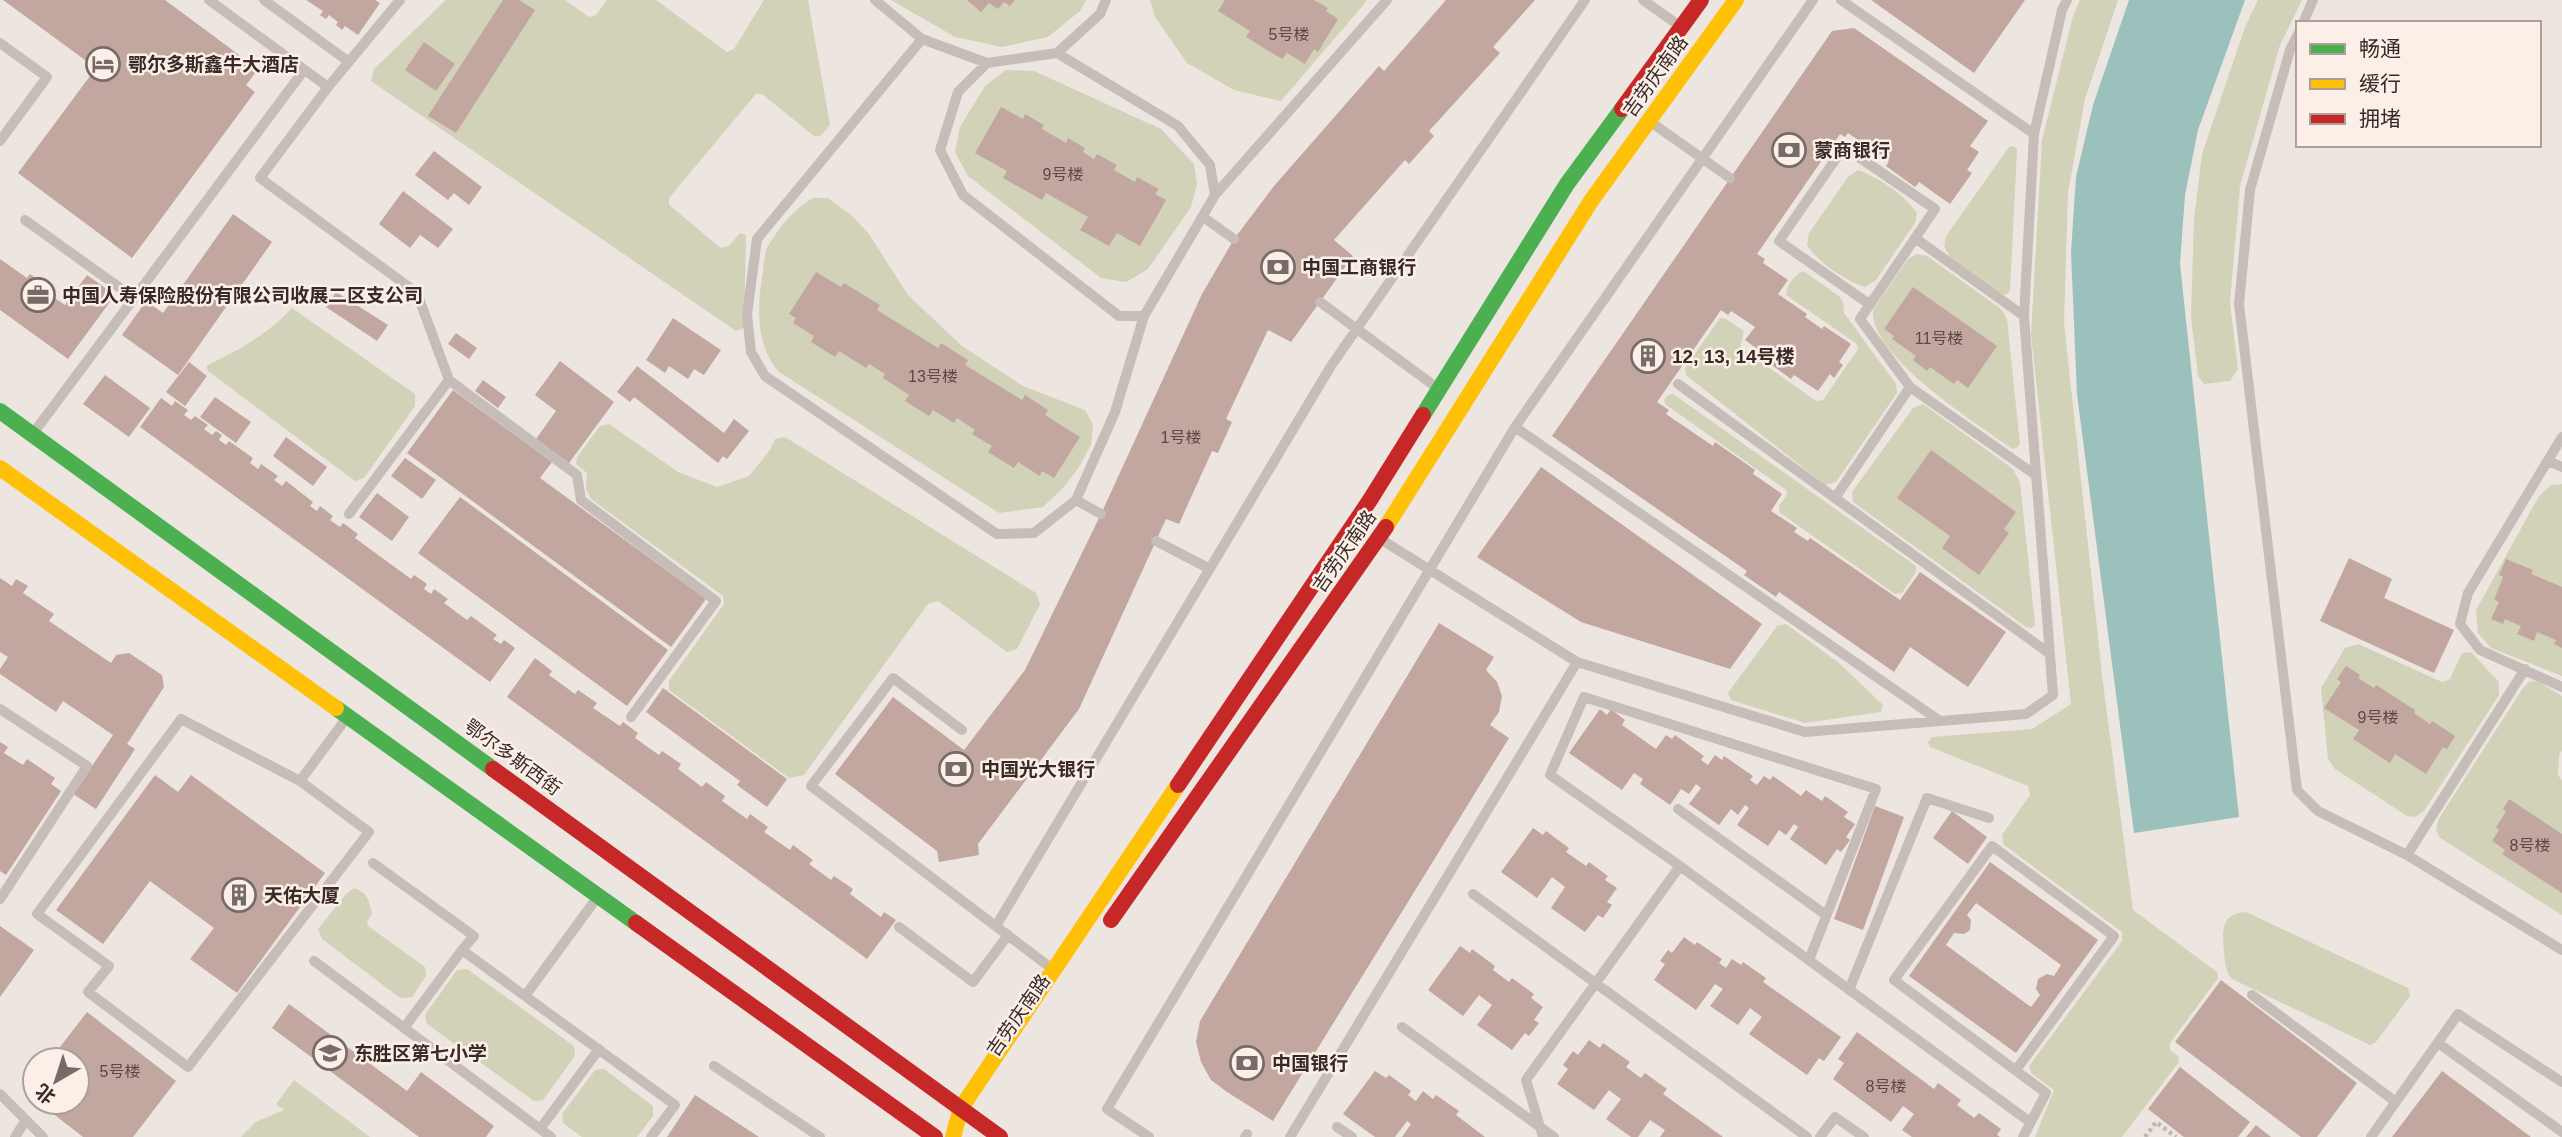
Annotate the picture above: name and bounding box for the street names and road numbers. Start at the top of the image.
street label: 吉劳庆南路 [1619,32,1692,121]
street label: 吉劳庆南路 [1309,506,1380,596]
street label: 鄂尔多斯西街 [460,715,565,799]
street label: 吉劳庆南路 [983,970,1054,1060]

